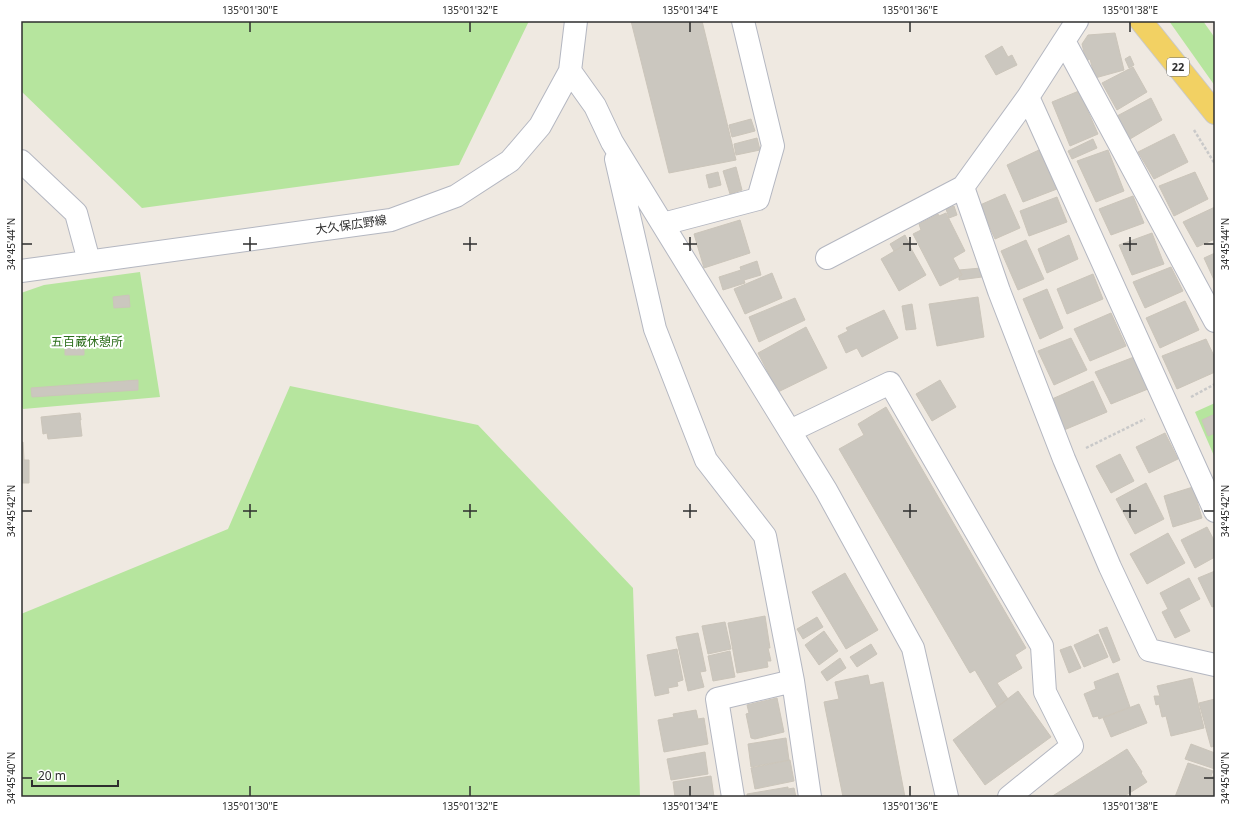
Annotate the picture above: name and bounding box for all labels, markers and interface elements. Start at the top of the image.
text: 135°01'30"E [222,3,278,17]
text: 135°01'32"E [442,3,498,17]
text: 135°01'34"E [662,3,718,17]
text: 135°01'36"E [882,3,938,17]
text: 135°01'38"E [1102,3,1158,17]
road number: 22 [1167,58,1189,76]
street label: 大久保広野線 [314,211,388,238]
text: 34°45'44"N [4,218,18,270]
text: 34°45'44"N [1218,218,1232,270]
park label: 五百蔵休憩所 [51,333,123,350]
text: 34°45'42"N [4,485,18,537]
text: 34°45'42"N [1218,485,1232,537]
text: 34°45'40"N [4,752,18,804]
text: 34°45'40"N [1218,752,1232,804]
scale bar [32,762,118,788]
text: 20 m [38,767,66,784]
text: 135°01'30"E [222,799,278,813]
text: 135°01'32"E [442,799,498,813]
text: 135°01'34"E [662,799,718,813]
text: 135°01'36"E [882,799,938,813]
text: 135°01'38"E [1102,799,1158,813]

